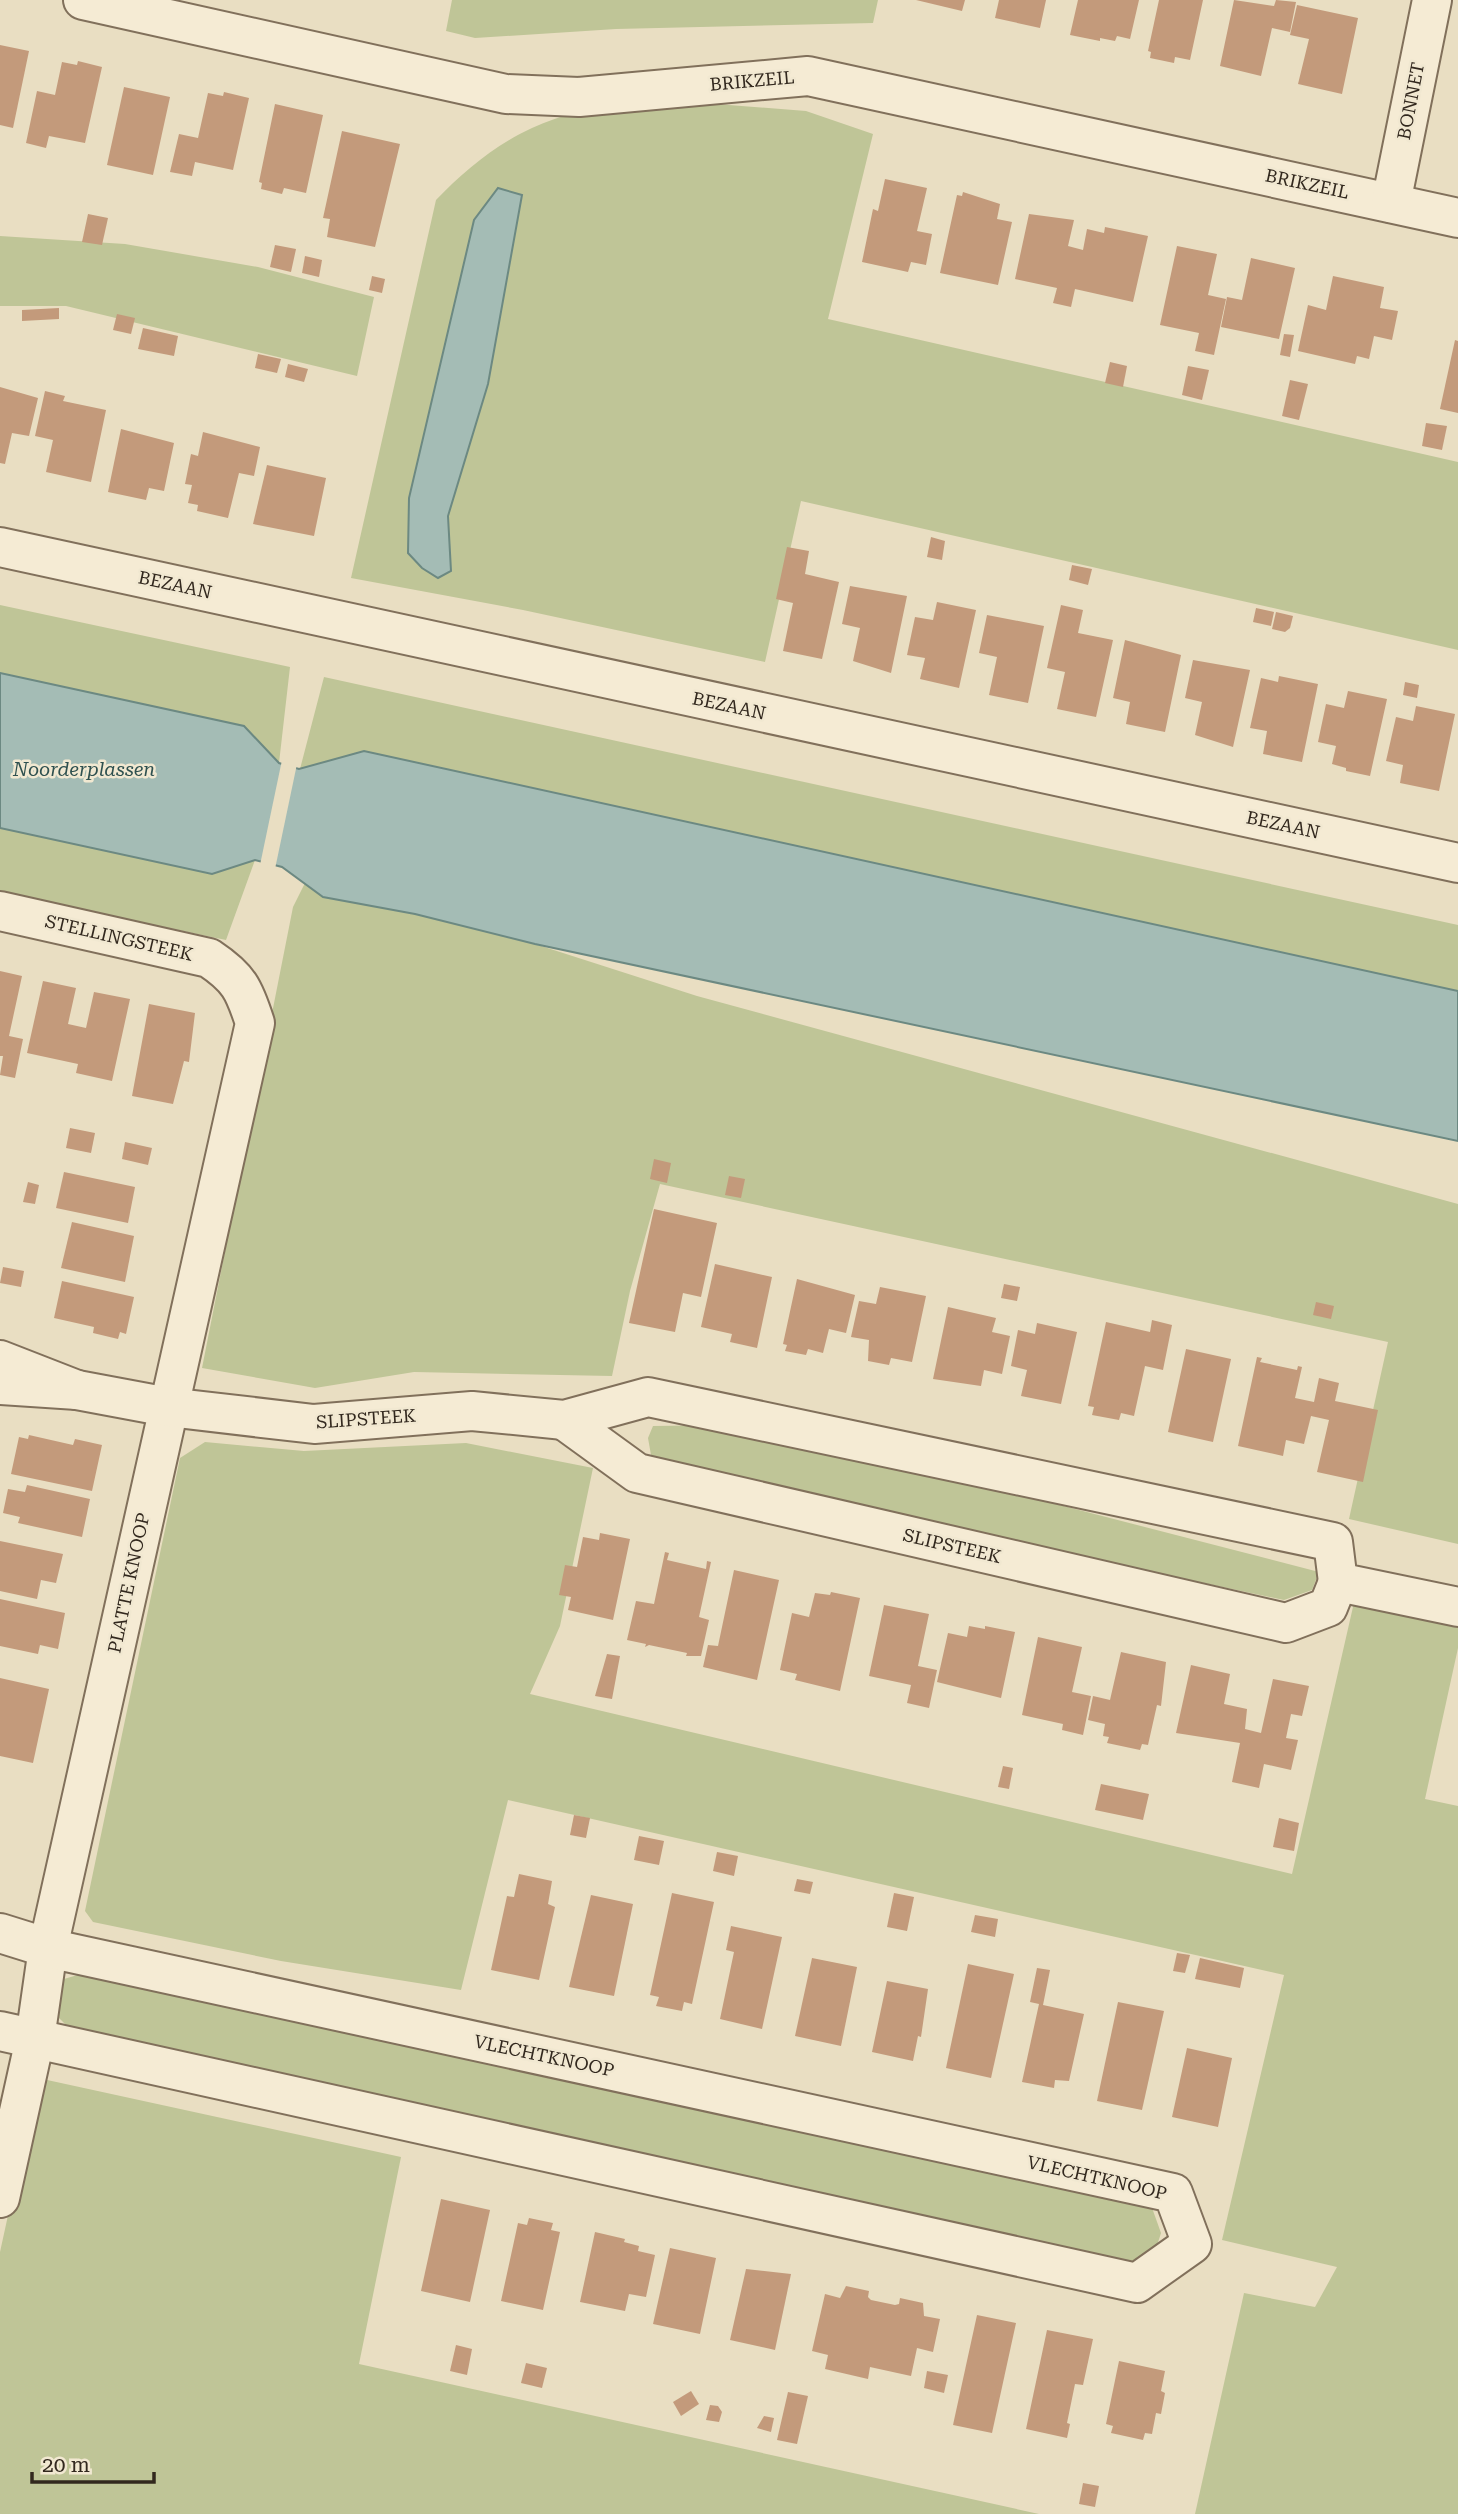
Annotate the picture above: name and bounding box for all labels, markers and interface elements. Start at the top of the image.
street label: BONNET [1393,60,1428,141]
street label: BRIKZEIL [709,66,795,95]
street label: BRIKZEIL [1263,164,1351,203]
street label: BEZAAN [136,566,214,603]
street label: BEZAAN [690,687,768,724]
water label: Noorderplassen [12,758,155,781]
street label: BEZAAN [1244,806,1322,843]
street label: STELLINGSTEEK [43,910,195,965]
street label: SLIPSTEEK [315,1405,417,1432]
street label: PLATTE KNOOP [103,1511,154,1655]
street label: SLIPSTEEK [901,1524,1003,1567]
street label: VLECHTKNOOP [472,2030,616,2081]
street label: VLECHTKNOOP [1025,2151,1169,2204]
scale bar [32,2440,154,2484]
text: 20 m [42,2453,90,2477]

